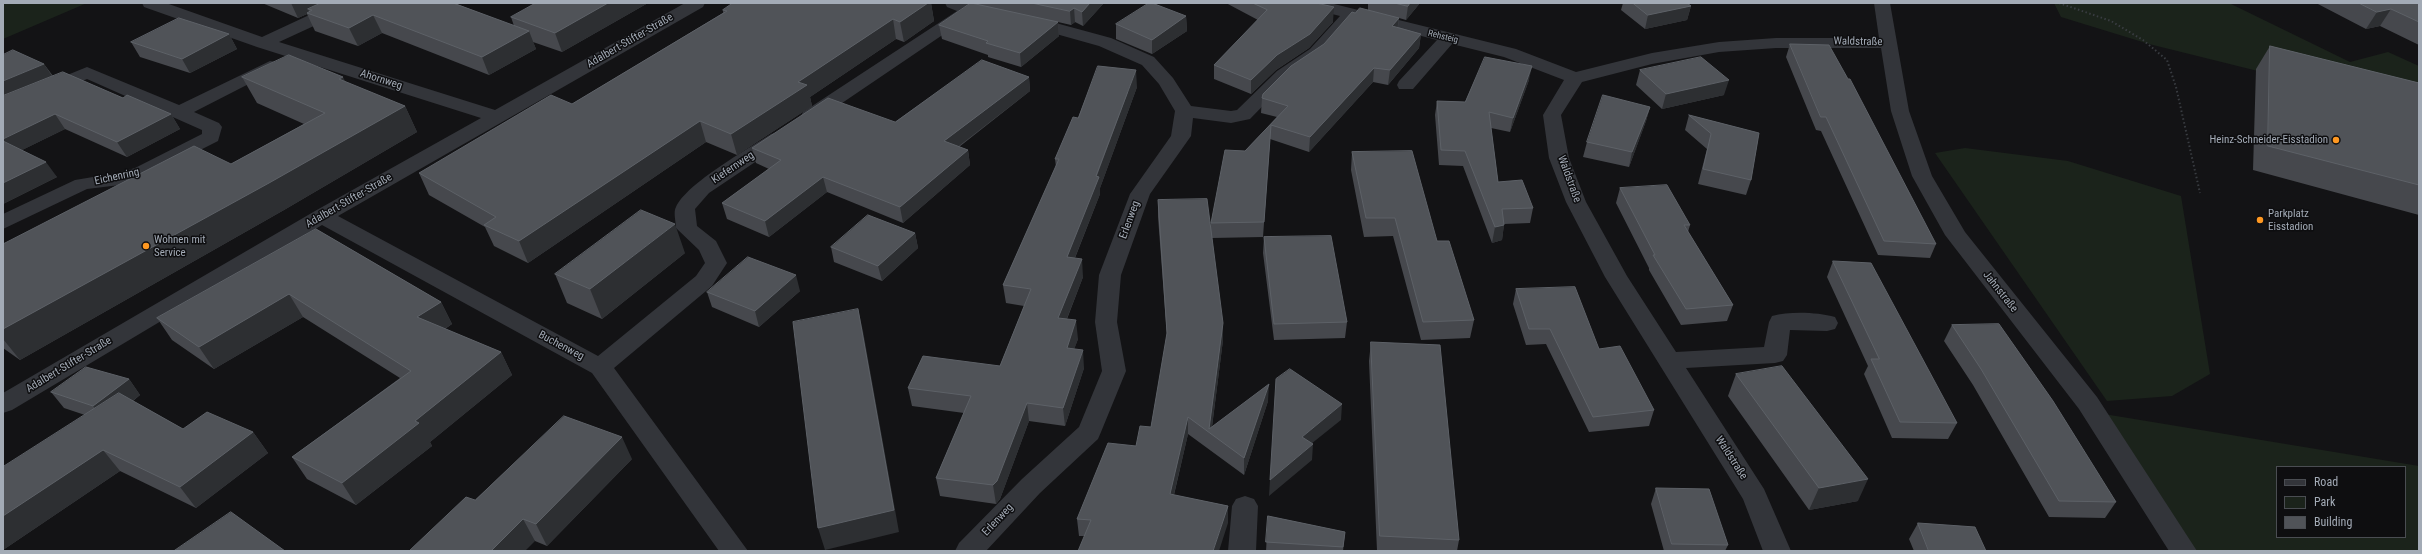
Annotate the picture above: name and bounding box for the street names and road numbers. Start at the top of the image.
street label: Adalbert-Stifter-Straße [584,11,676,71]
street label: Rehsteig [1427,28,1459,46]
street label: Waldstraße [1833,35,1883,49]
street label: Ahornweg [358,67,404,93]
street label: Kiefernweg [709,149,757,187]
street label: Waldstraße [1554,154,1584,204]
street label: Eichenring [93,166,141,188]
street label: Adalbert-Stifter-Straße [303,171,395,231]
street label: Erlenweg [1117,199,1143,241]
street label: Jahnstraße [1980,269,2020,315]
street label: Buchenweg [536,328,586,364]
street label: Adalbert-Stifter-Straße [24,334,114,396]
street label: Waldstraße [1712,434,1750,482]
street label: Erlenweg [980,501,1016,539]

